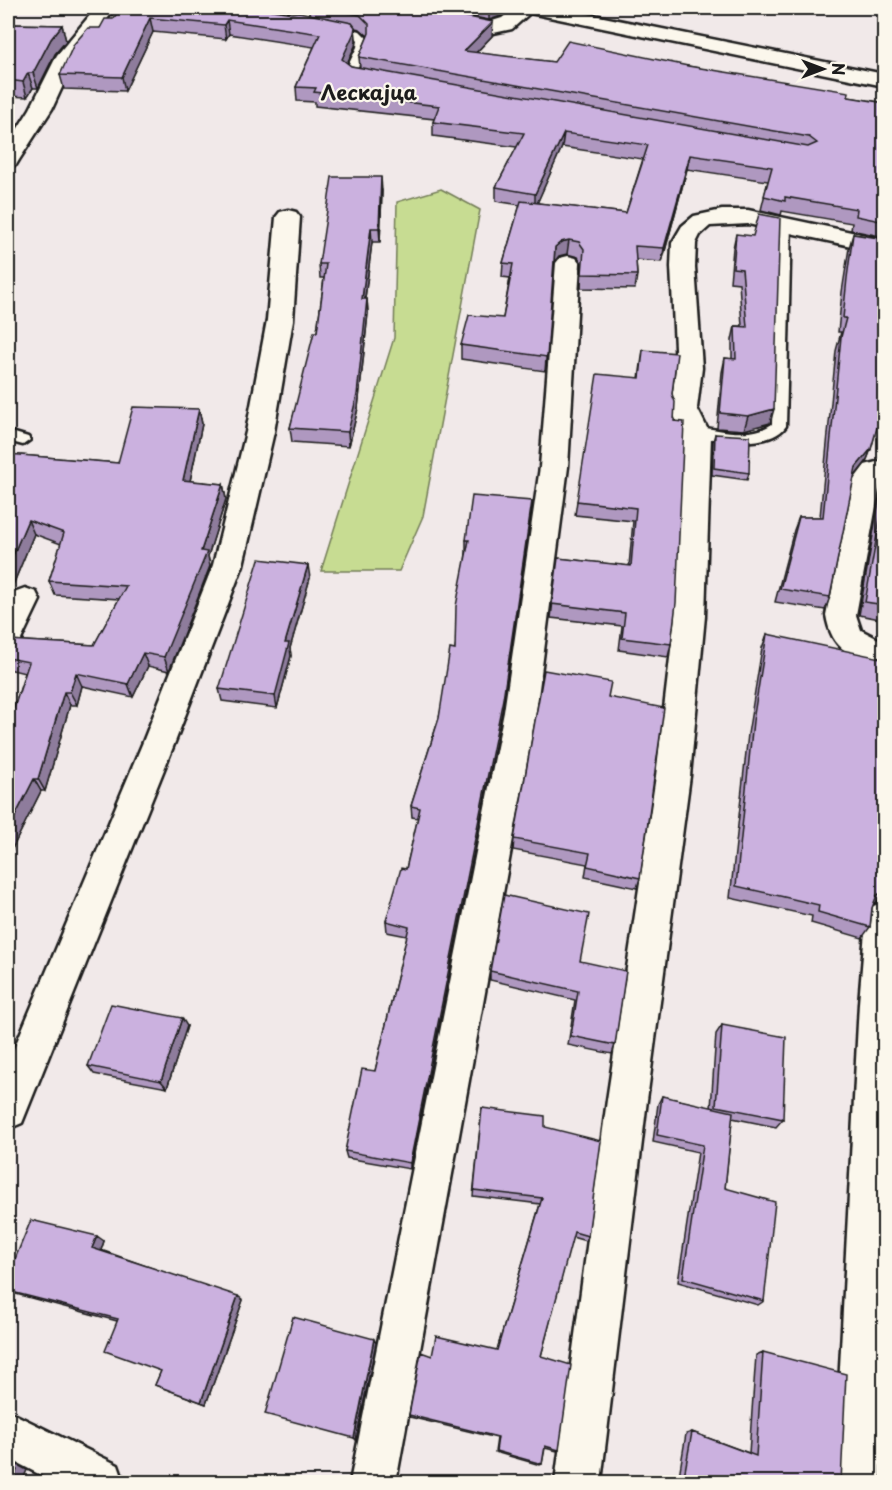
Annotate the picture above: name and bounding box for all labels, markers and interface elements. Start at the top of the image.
north arrow [793,39,853,99]
text: N [827,63,851,75]
district label: Лескајца [321,77,418,107]

